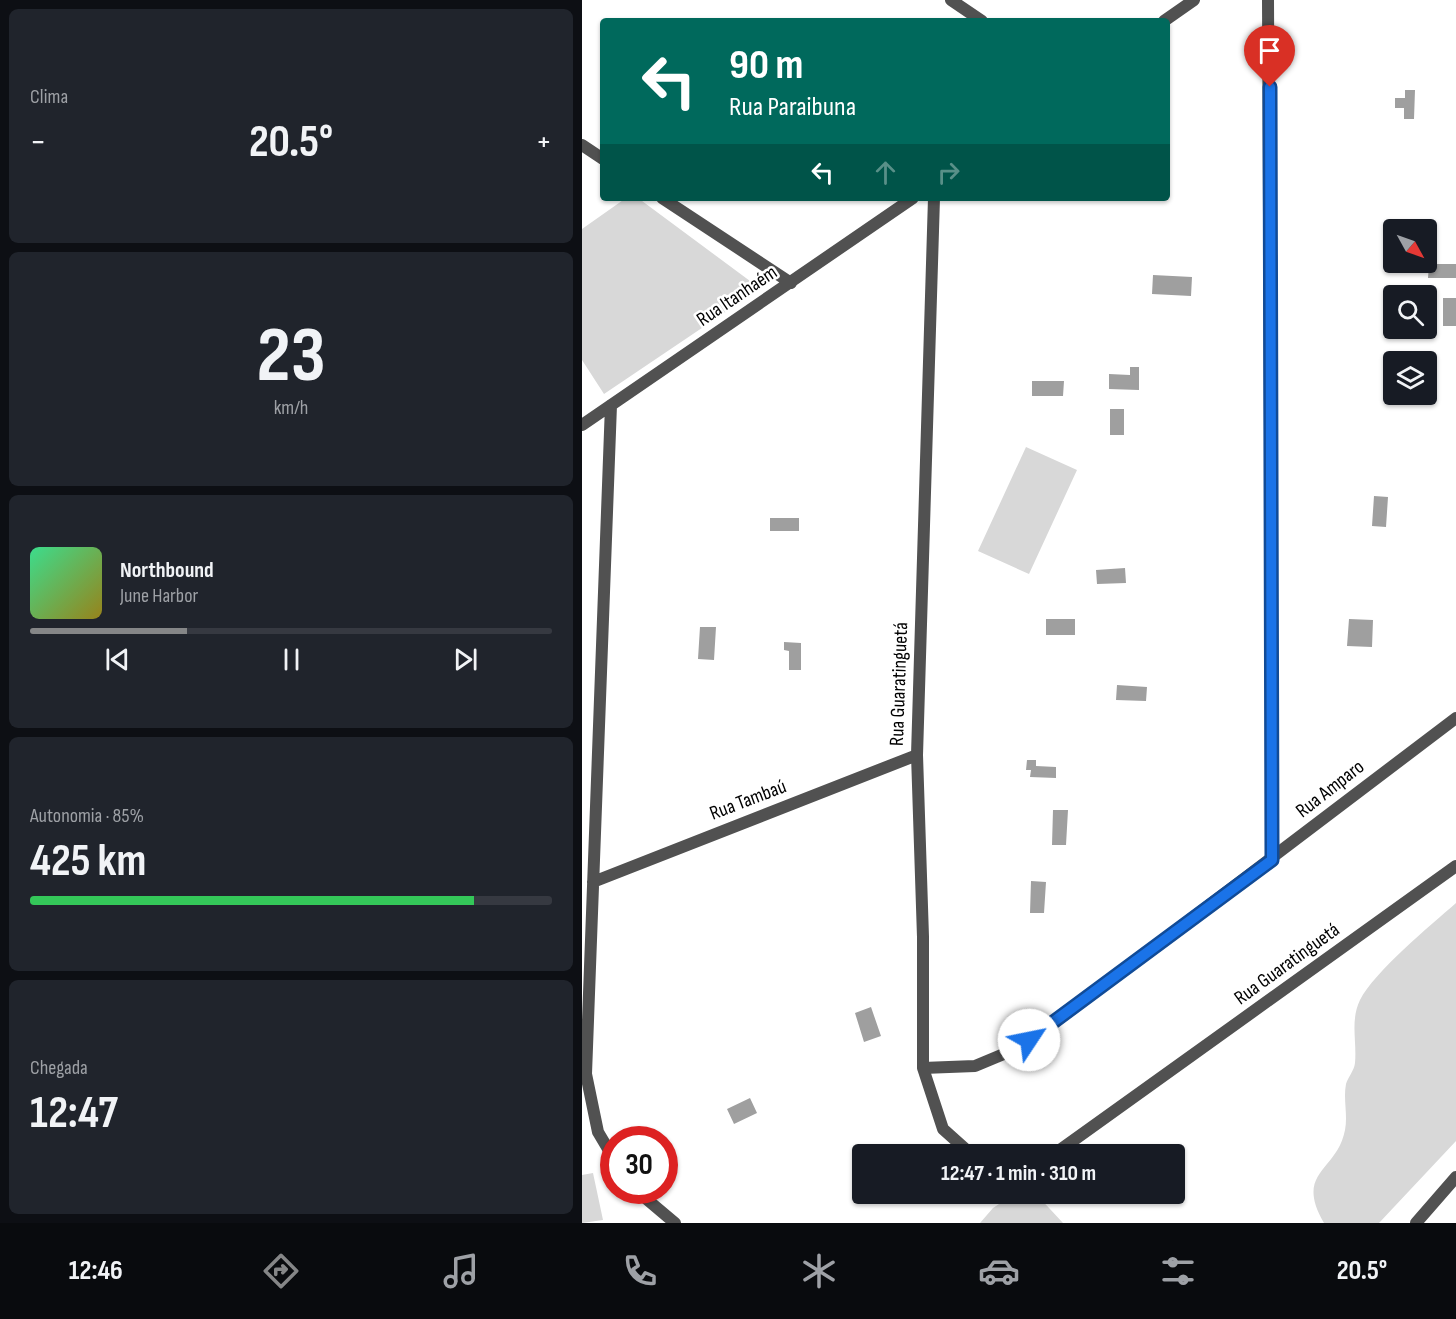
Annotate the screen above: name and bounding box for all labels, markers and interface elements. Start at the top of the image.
pin [1244,25,1295,87]
icon: arrive [1253,34,1286,67]
text: 90 m [729,40,803,91]
icon: left [630,42,708,120]
text: Clima [30,85,68,109]
text: Rua Paraibuna [729,91,856,123]
text: 20.5° [249,115,333,170]
text: − [30,122,46,162]
text: + [536,122,552,162]
icon: left [806,156,839,189]
icon: ahead [869,156,902,189]
icon: right [932,156,965,189]
north arrow [1383,219,1437,273]
map controls [1383,219,1437,405]
street label: Rua Itanhaém [692,260,782,332]
button: search [1383,285,1437,339]
text: 23 [256,310,326,403]
button: layers [1383,351,1437,405]
text: km/h [274,396,308,420]
text: Northbound [120,557,214,584]
text: June Harbor [120,584,198,608]
street label: Rua Guaratinguetá [885,622,913,746]
icon: previous [101,643,134,676]
icon: pause [275,643,308,676]
icon: next [449,643,482,676]
street label: Rua Amparo [1291,755,1369,823]
street label: Rua Tambaú [706,774,790,826]
text: Autonomia · 85% [30,804,144,828]
text: 425 km [30,834,146,889]
street label: Rua Guaratinguetá [1230,918,1344,1010]
position arrow [997,1008,1061,1072]
text: Chegada [30,1056,88,1080]
text: 12:47 [30,1086,118,1141]
speed limit sign: 30 [600,1126,678,1204]
text: 12:47 · 1 min · 310 m [941,1160,1096,1187]
icon: directions [260,1250,302,1292]
icon: music [440,1250,482,1292]
icon: phone [619,1250,661,1292]
icon: climate [798,1250,840,1292]
icon: car [978,1250,1020,1292]
icon: filters [1157,1250,1199,1292]
text: 12:46 [69,1255,123,1287]
text: 20.5° [1337,1255,1387,1287]

